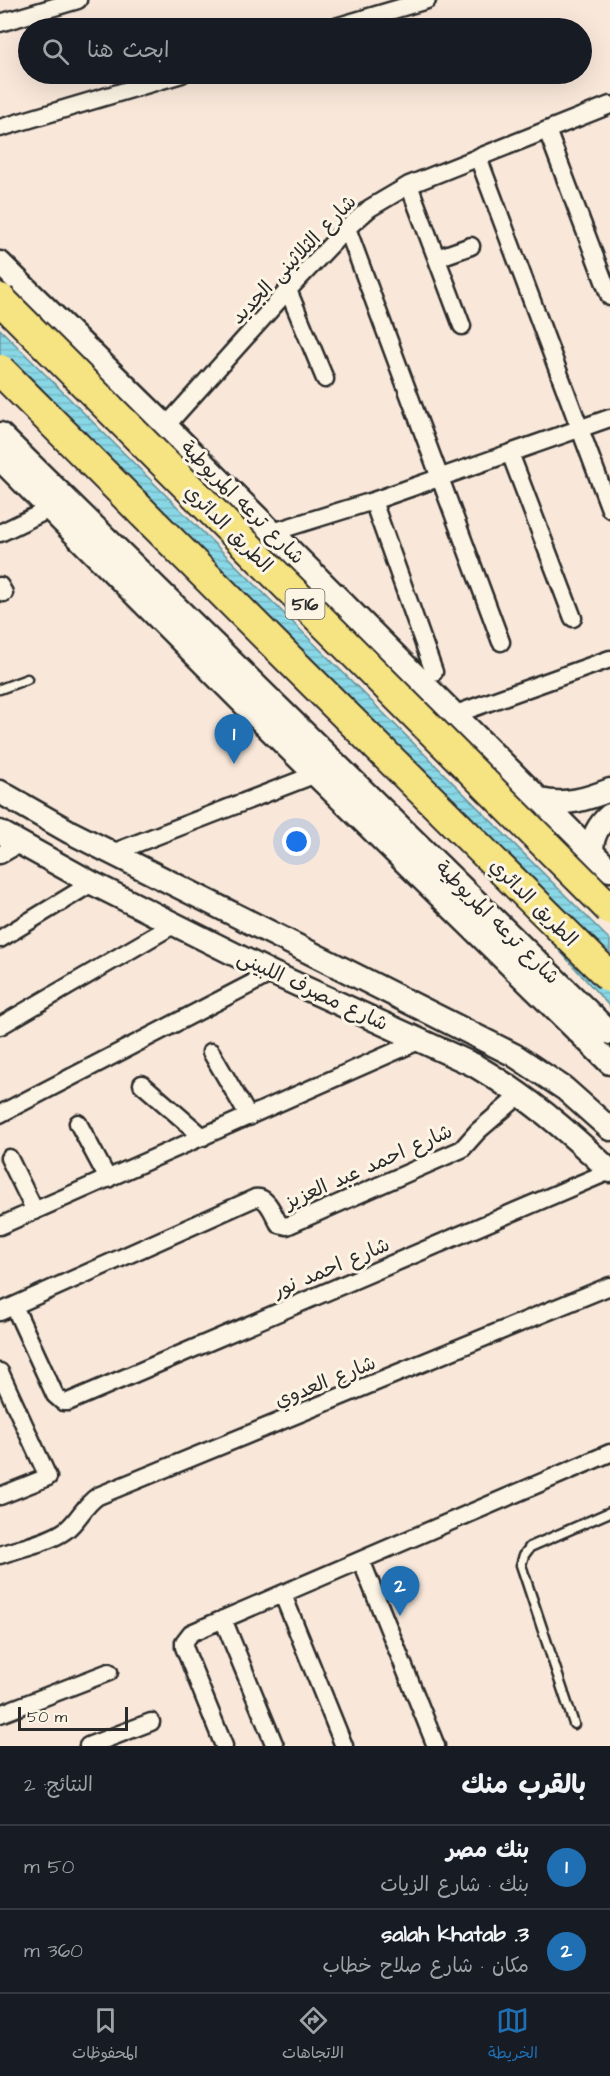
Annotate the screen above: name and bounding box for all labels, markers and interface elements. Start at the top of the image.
search box [18,18,592,84]
icon: search [39,35,72,68]
text: ابحث هنا [87,35,169,66]
street label: شارع الثلاثينى الجديد [224,189,363,331]
street label: شارع ترعه المريوطية [174,434,311,571]
street label: الطريق الدائري [178,478,279,579]
road number: 516 [286,589,324,619]
pin: 1 [214,714,254,764]
your location [282,827,311,856]
street label: الطريق الدائري [483,852,584,953]
street label: شارع ترعه المريوطية [429,854,566,991]
street label: شارع مصرف اللبينى [233,944,392,1038]
street label: شارع احمد عبد العزيز [278,1117,457,1217]
street label: شارع احمد نور [268,1231,394,1306]
street label: شارع العدوي [271,1349,380,1415]
pin: 2 [380,1566,420,1616]
scale bar [18,1704,128,1732]
text: 50 m [27,1706,67,1728]
text: بالقرب منك [462,1767,586,1803]
text: النتائج: 2 [24,1771,93,1799]
text: بنك مصر [446,1835,529,1866]
text: 50 m [24,1853,74,1881]
text: 1 [565,1853,568,1881]
text: بنك · شارع الزيات [380,1871,529,1899]
text: 3. salah khatab [381,1919,529,1950]
text: 360 m [24,1937,83,1965]
text: 2 [561,1937,572,1965]
text: مكان · شارع صلاح خطاب [322,1952,529,1980]
tab: المحفوظات [72,2004,138,2067]
tab: الاتجاهات [282,2004,344,2067]
tab: الخريطة [488,2004,538,2067]

